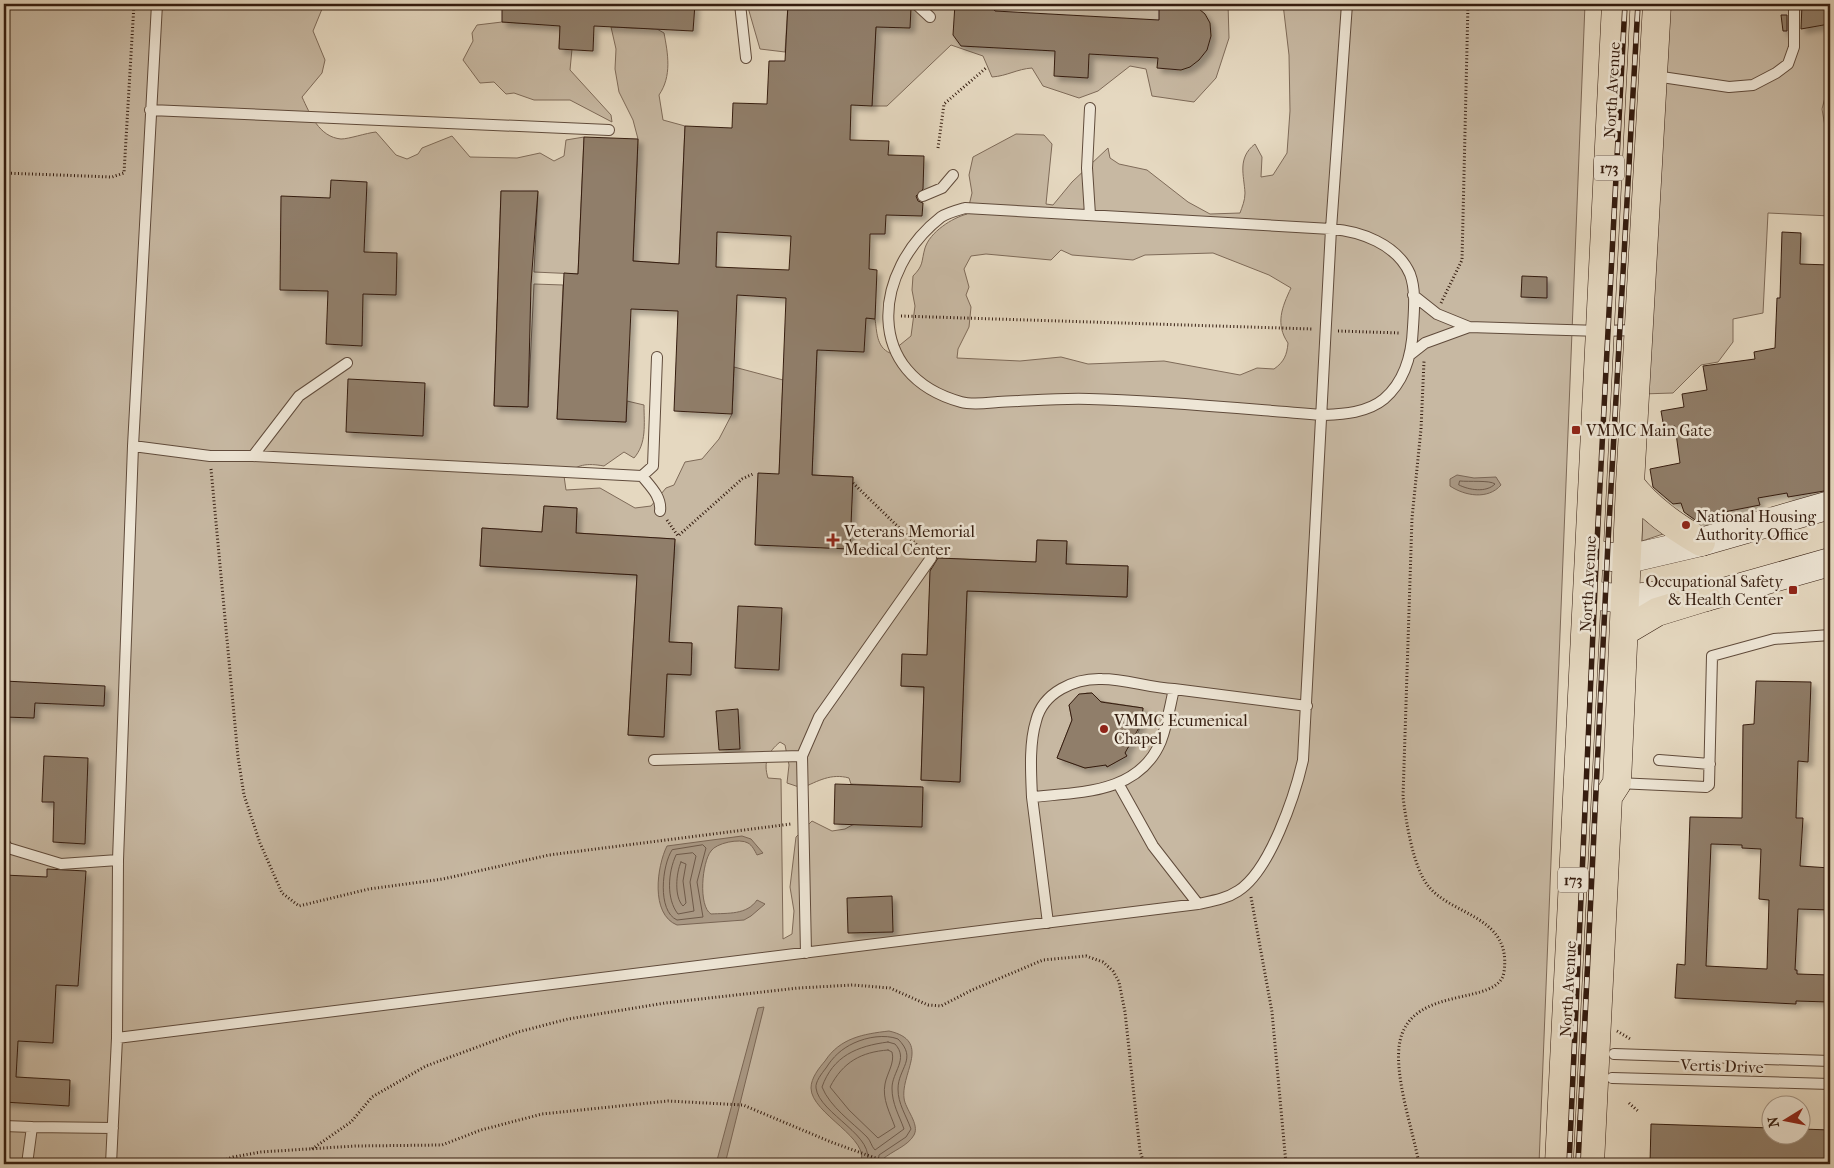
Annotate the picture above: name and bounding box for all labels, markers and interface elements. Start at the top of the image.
street label: North Avenue [1600,41,1624,139]
road number: 173 [1594,156,1624,180]
place label: VMMC Main Gate [1585,421,1712,440]
marker: VMMC Main Gate [1570,424,1582,436]
place label: National Housing Authority Office [1695,507,1816,544]
marker: National Housing Authority Office [1680,519,1692,531]
place label: Veterans Memorial Medical Center [843,522,975,559]
marker: Veterans Memorial Medical Center [826,533,840,547]
street label: North Avenue [1576,535,1600,633]
place label: Occupational Safety & Health Center [1645,572,1783,609]
marker: Occupational Safety & Health Center [1787,584,1799,596]
place label: VMMC Ecumenical Chapel [1113,711,1248,748]
marker: VMMC Ecumenical Chapel [1098,723,1110,735]
road number: 173 [1558,868,1588,892]
street label: North Avenue [1556,940,1580,1038]
street label: Vertis Drive [1679,1055,1764,1077]
north arrow [1762,1096,1812,1146]
text: N [1764,1115,1783,1129]

